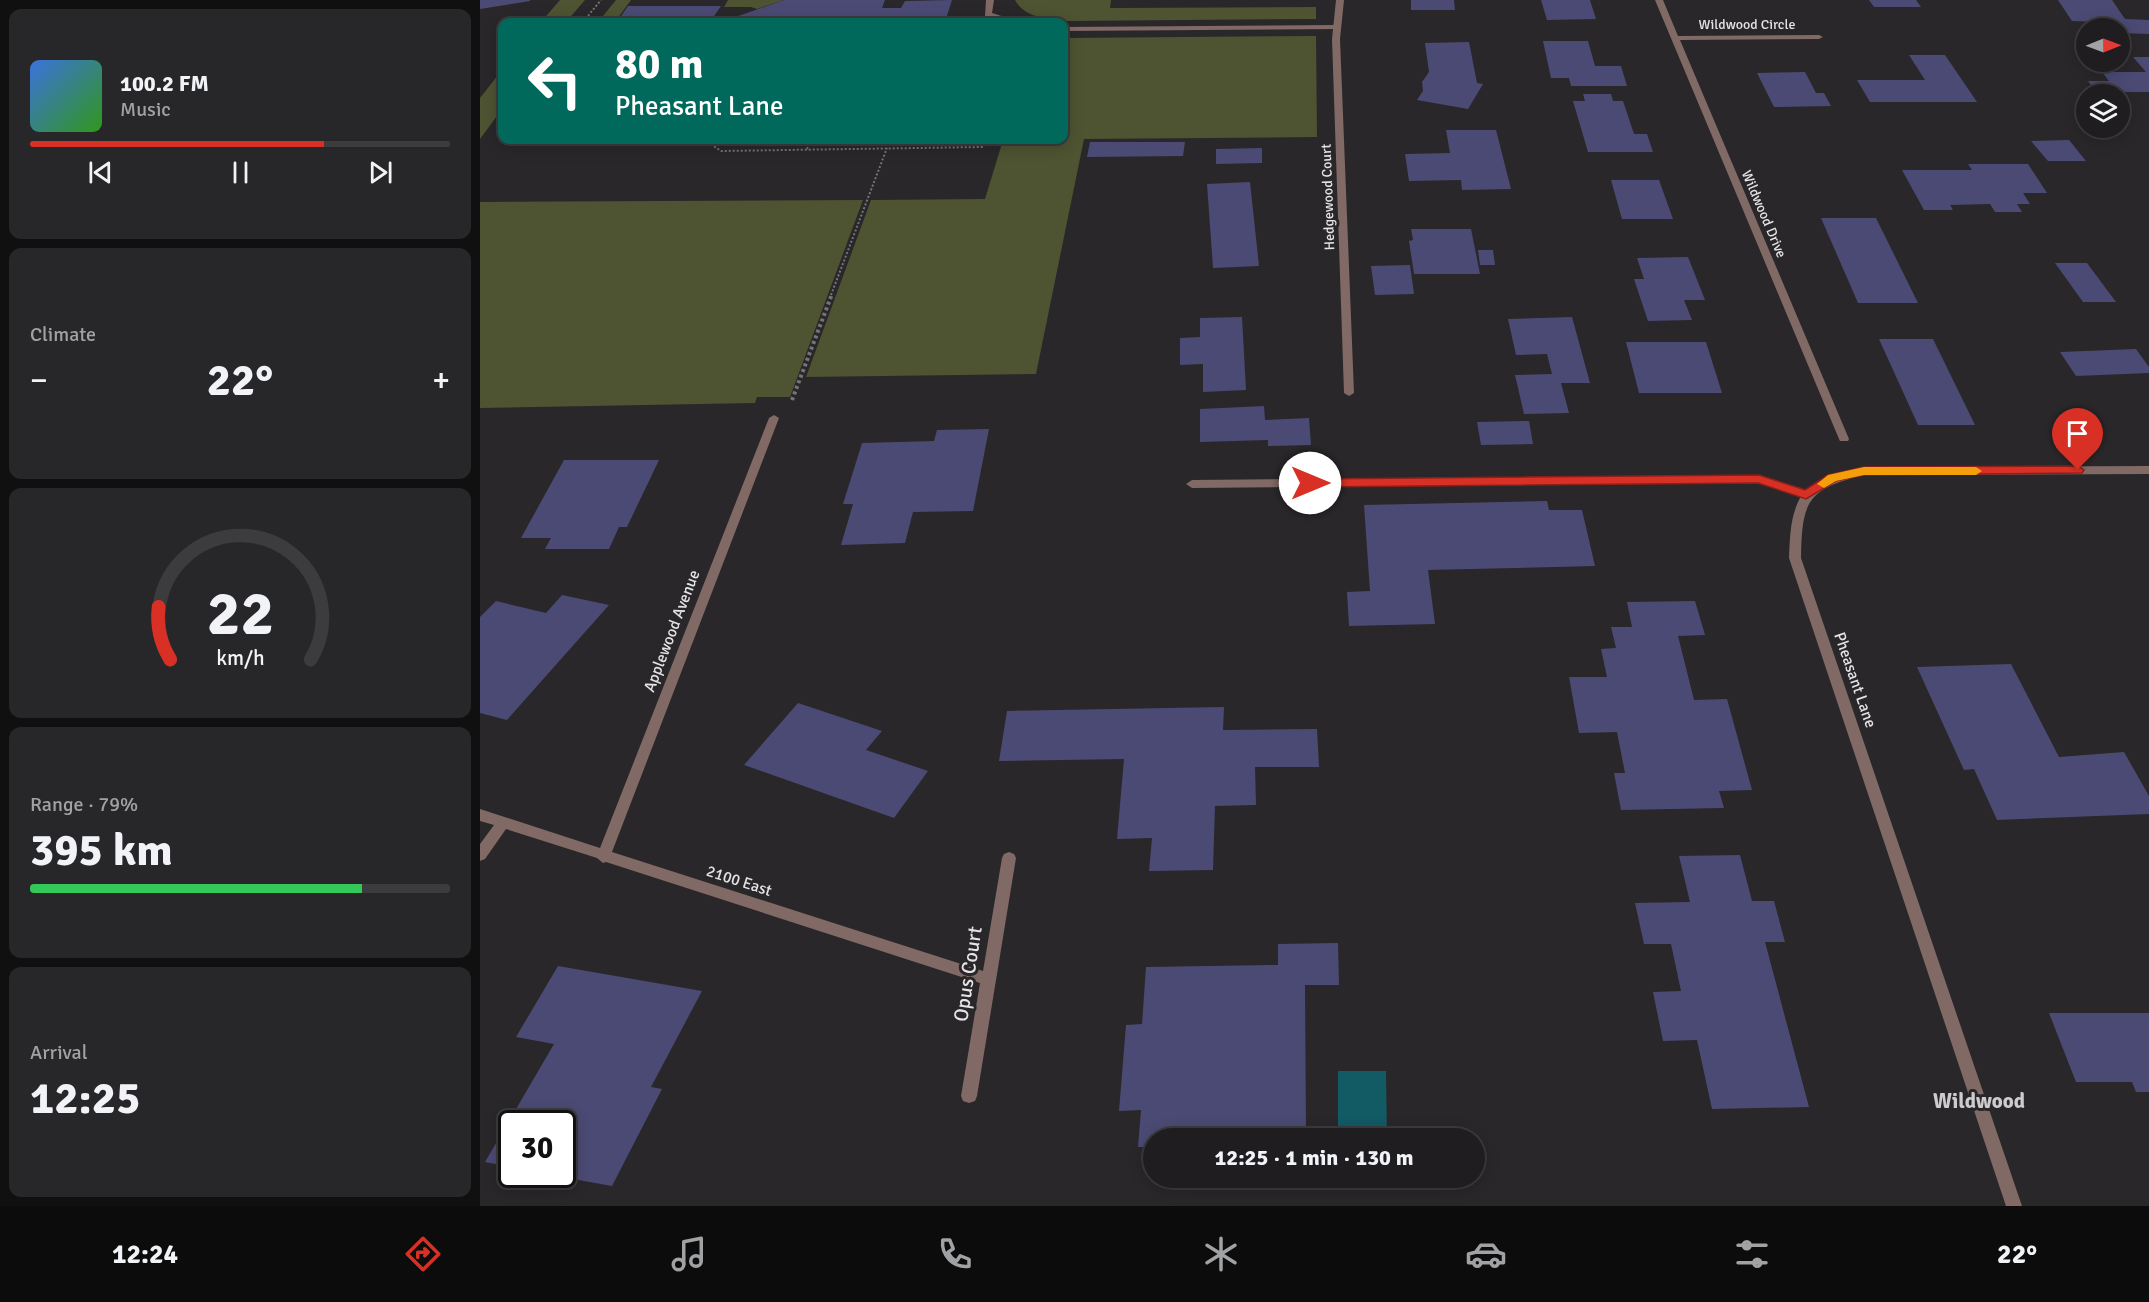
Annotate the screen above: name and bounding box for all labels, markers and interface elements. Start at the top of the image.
street label: Wildwood Circle [1699,16,1795,33]
north arrow [2076,18,2130,72]
map controls [2076,18,2130,138]
text: 80 m [615,39,704,90]
icon: left [516,42,594,120]
text: 100.2 FM [120,70,209,97]
button: layers [2076,84,2130,138]
text: Pheasant Lane [615,90,784,123]
text: Music [120,97,171,122]
street label: Hedgewood Court [1318,143,1338,251]
icon: previous [84,156,117,189]
icon: pause [224,156,257,189]
icon: next [364,156,397,189]
street label: Wildwood Drive [1738,168,1790,260]
text: Climate [30,322,96,347]
text: 22° [207,353,273,408]
text: − [30,360,48,401]
text: + [432,360,450,401]
pin [2052,408,2103,470]
icon: arrive [2061,417,2094,450]
position arrow [1278,451,1342,515]
street label: Applewood Avenue [640,567,704,695]
text: 22 [206,575,274,652]
street label: Pheasant Lane [1829,630,1881,730]
text: km/h [216,645,264,671]
text: Range · 79% [30,792,138,817]
text: 395 km [30,823,173,878]
street label: 2100 East [704,861,775,901]
street label: Opus Court [948,925,988,1023]
text: Arrival [30,1040,88,1065]
text: 12:25 [30,1071,140,1126]
district label: Wildwood [1933,1088,2025,1114]
speed limit sign: 30 [498,1110,576,1188]
text: 12:25 · 1 min · 130 m [1214,1144,1414,1171]
icon: directions [402,1233,444,1275]
icon: music [668,1233,710,1275]
icon: phone [934,1233,976,1275]
icon: climate [1200,1233,1242,1275]
icon: car [1465,1233,1507,1275]
icon: filters [1731,1233,1773,1275]
text: 12:24 [112,1238,178,1271]
text: 22° [1997,1238,2037,1271]

